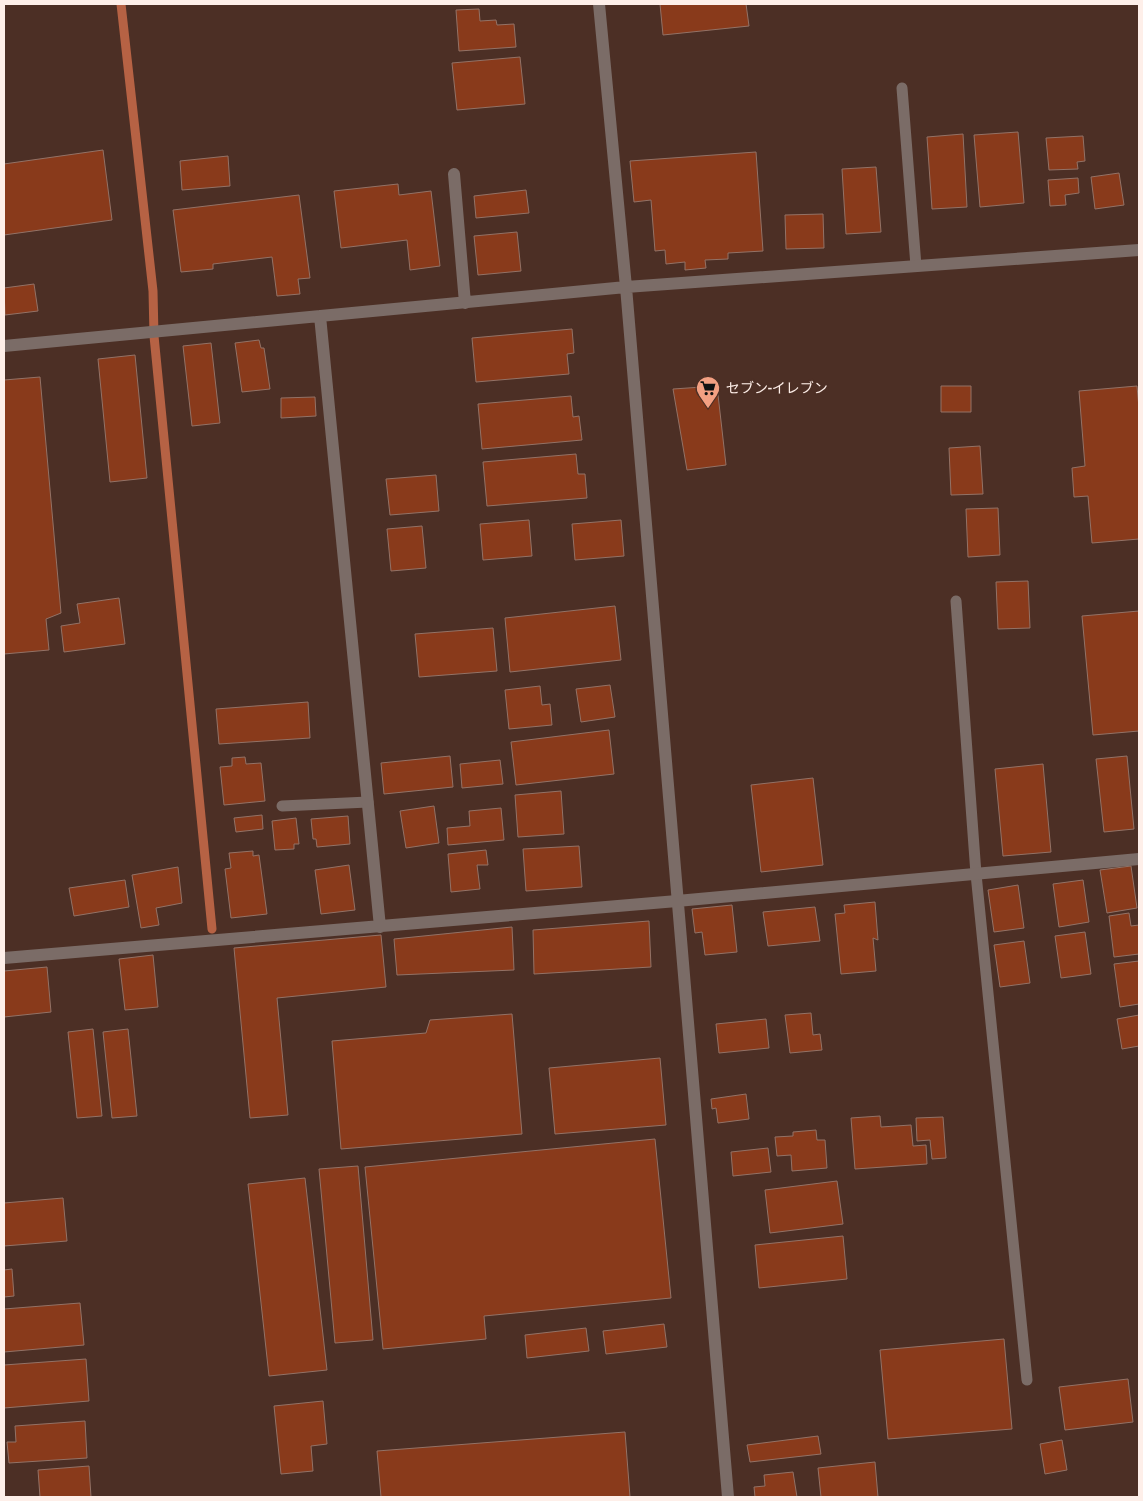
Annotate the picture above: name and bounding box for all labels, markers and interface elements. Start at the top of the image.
supermarket icon: セブン-イレブン [695,375,721,409]
place label: セブン-イレブン [726,379,828,397]

